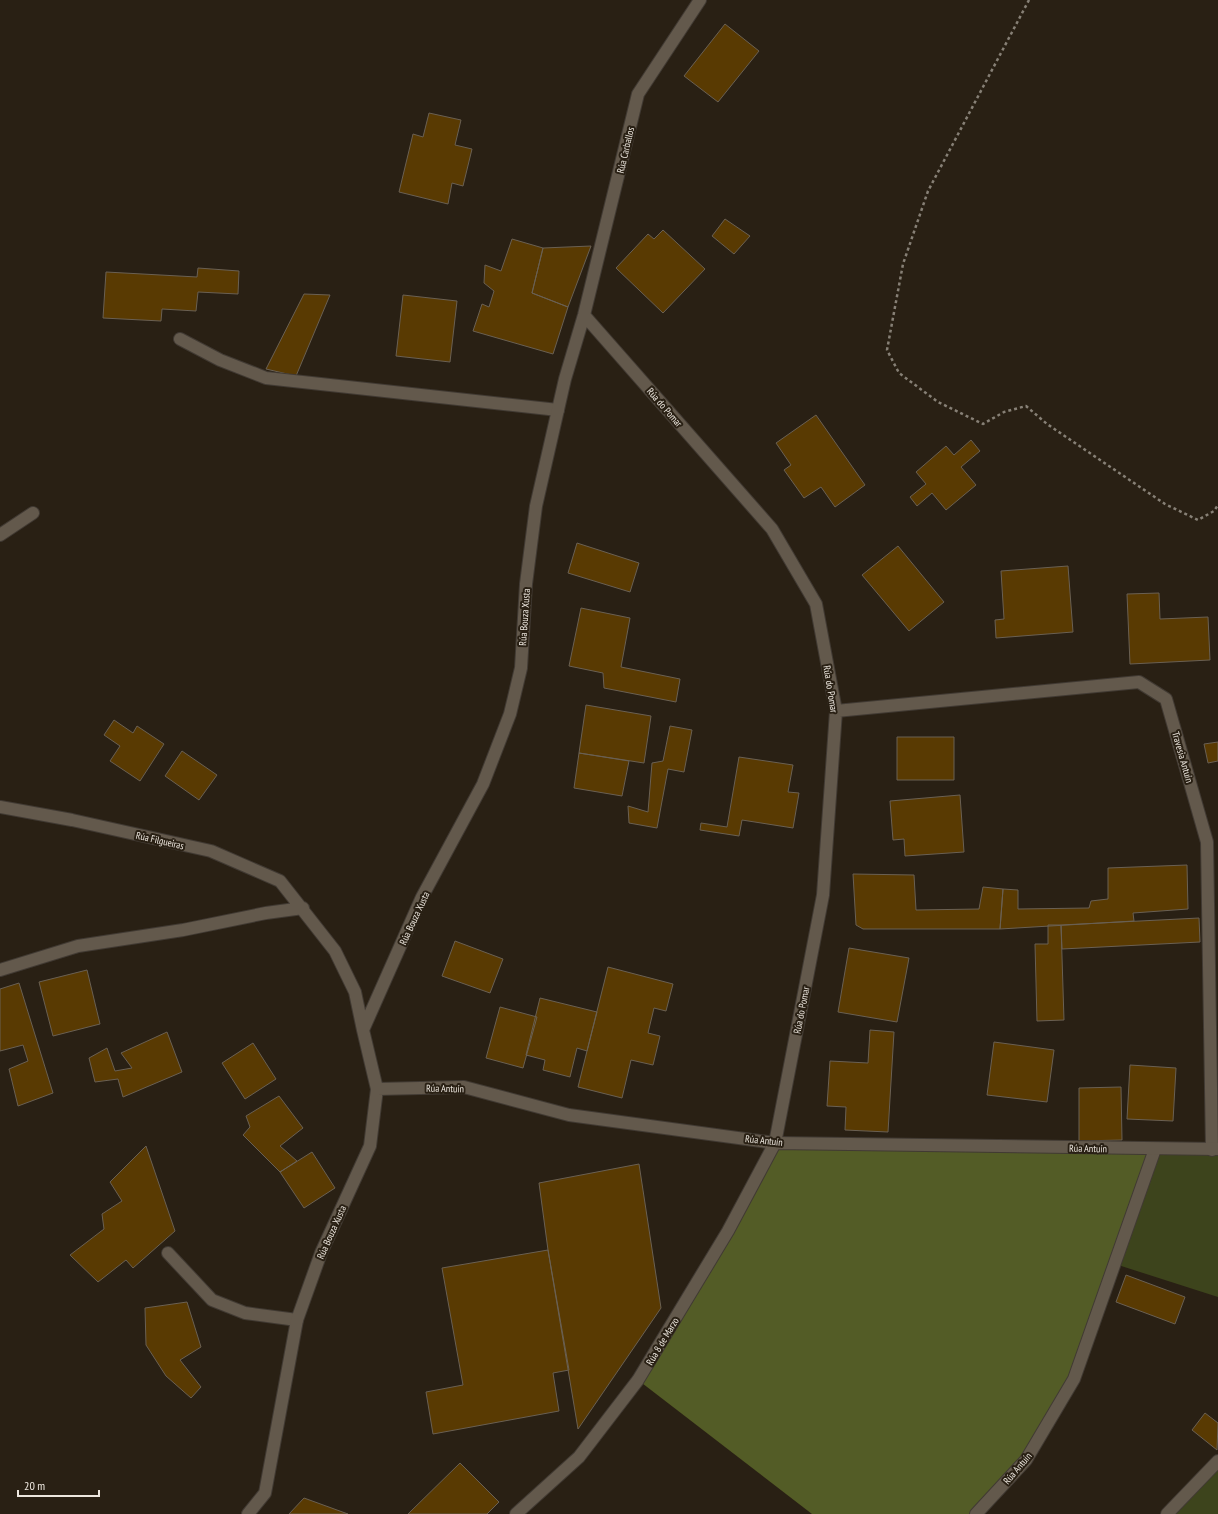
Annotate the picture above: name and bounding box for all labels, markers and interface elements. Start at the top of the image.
street label: Rúa Carballos [614,125,637,175]
street label: Rúa do Pomar [644,385,685,430]
street label: Rúa Bouza Xusta [516,588,533,646]
street label: Rúa do Pomar [820,664,841,714]
street label: Travesia Antuin [1169,730,1196,784]
street label: Rúa Filgueiras [135,829,186,852]
street label: Rúa Bouza Xusta [396,889,432,947]
street label: Rúa do Pomar [791,985,812,1035]
street label: Rúa Antuín [426,1082,464,1095]
street label: Rúa Antuín [744,1132,783,1149]
street label: Rúa Antuín [1069,1142,1107,1155]
street label: Rúa Bouza Xusta [314,1203,349,1261]
street label: Rúa 8 de Marzo [643,1315,682,1367]
street label: Rúa Antuín [1000,1450,1034,1487]
scale bar [18,1472,99,1498]
text: 20 m [24,1478,45,1493]

